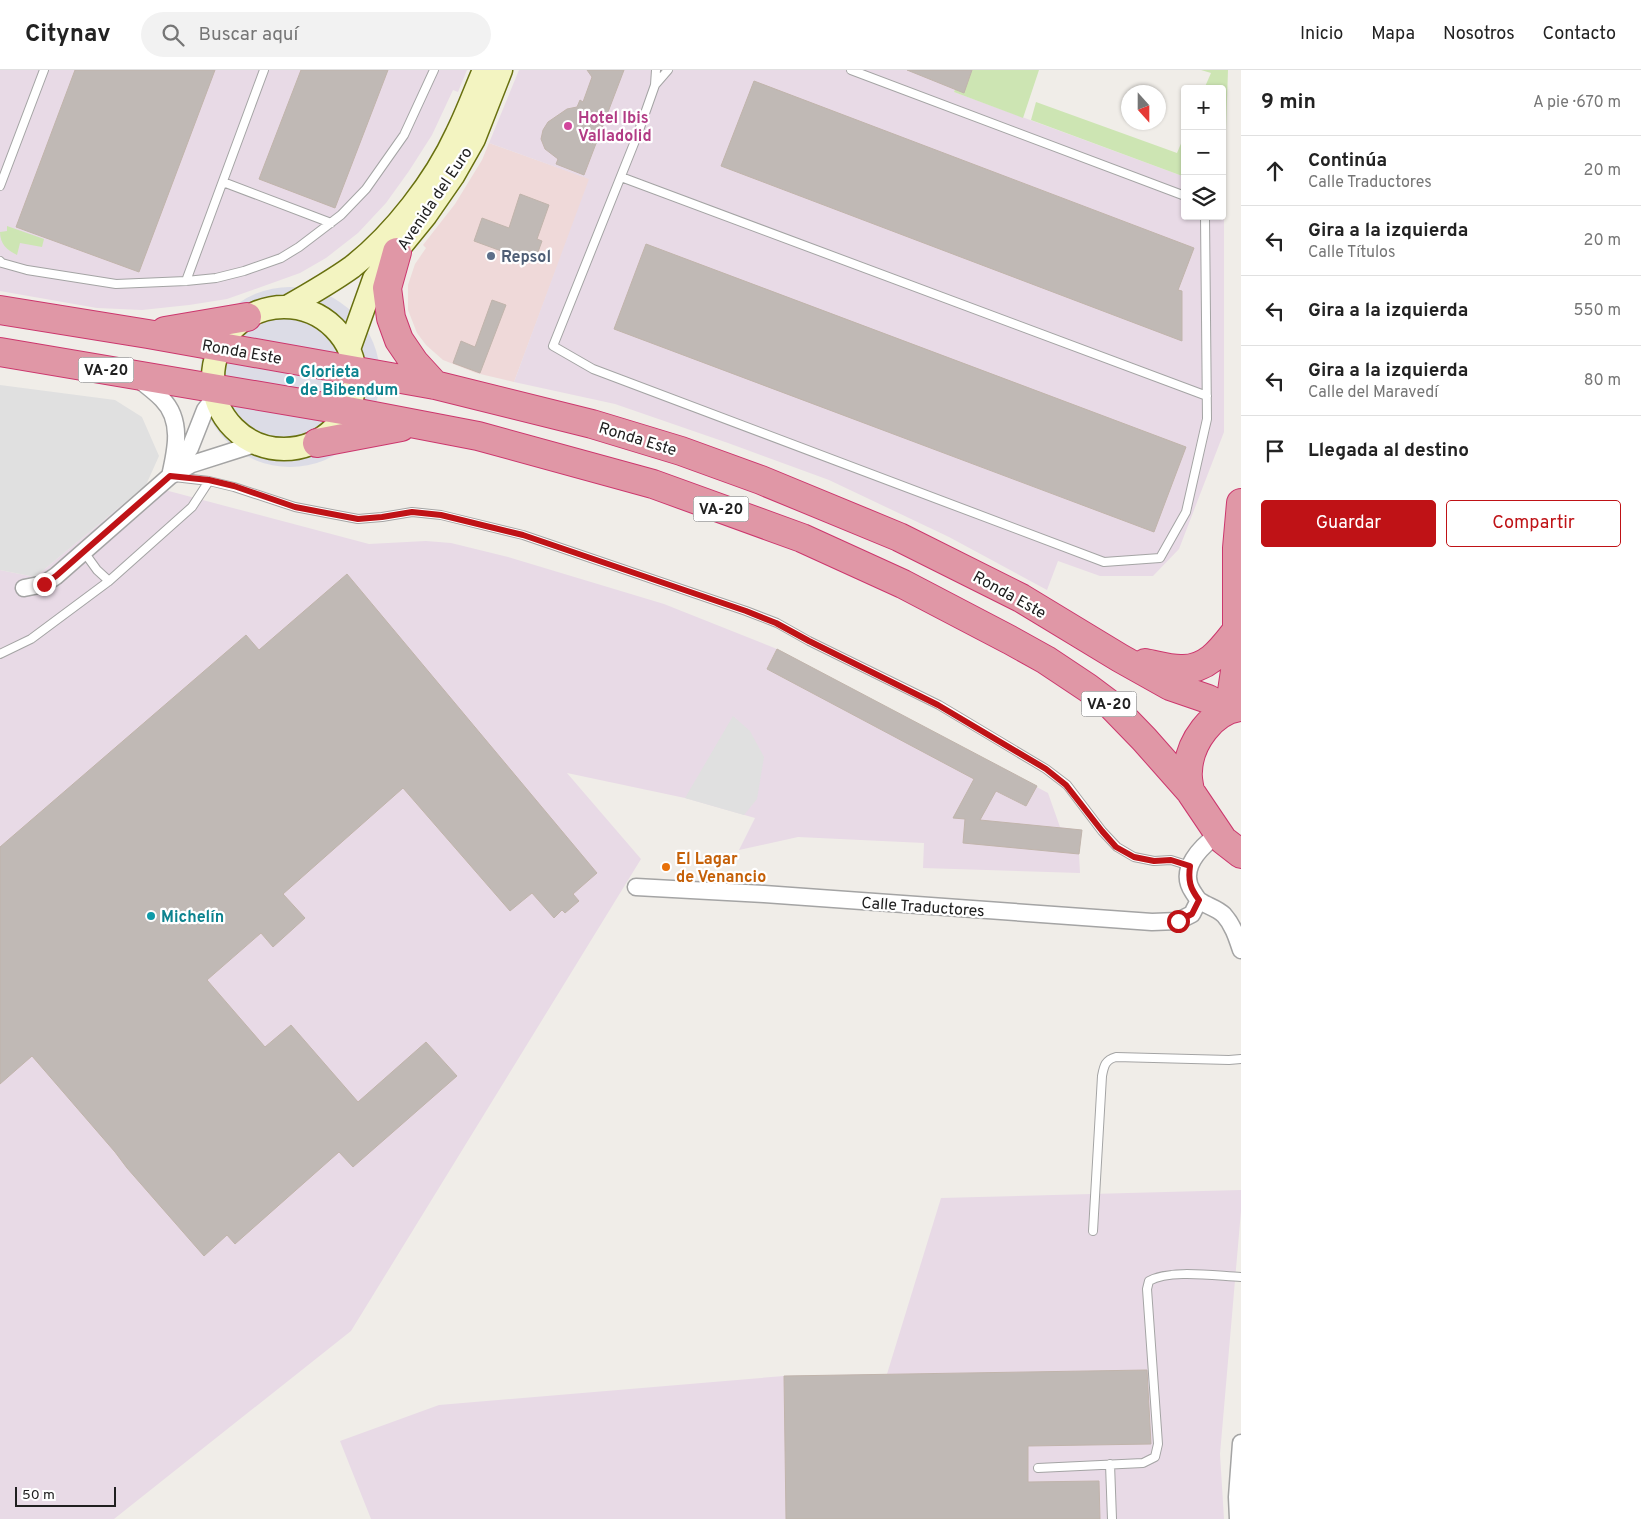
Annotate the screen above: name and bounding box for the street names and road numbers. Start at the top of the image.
street label: Avenida del Euro [394,144,478,255]
street label: Ronda Este [200,336,283,370]
road number: VA-20 [78,358,134,382]
street label: Ronda Este [596,419,679,461]
road number: VA-20 [694,496,748,522]
street label: Ronda Este [969,567,1049,624]
road number: VA-20 [1082,692,1136,716]
street label: Calle Traductores [860,894,985,922]

